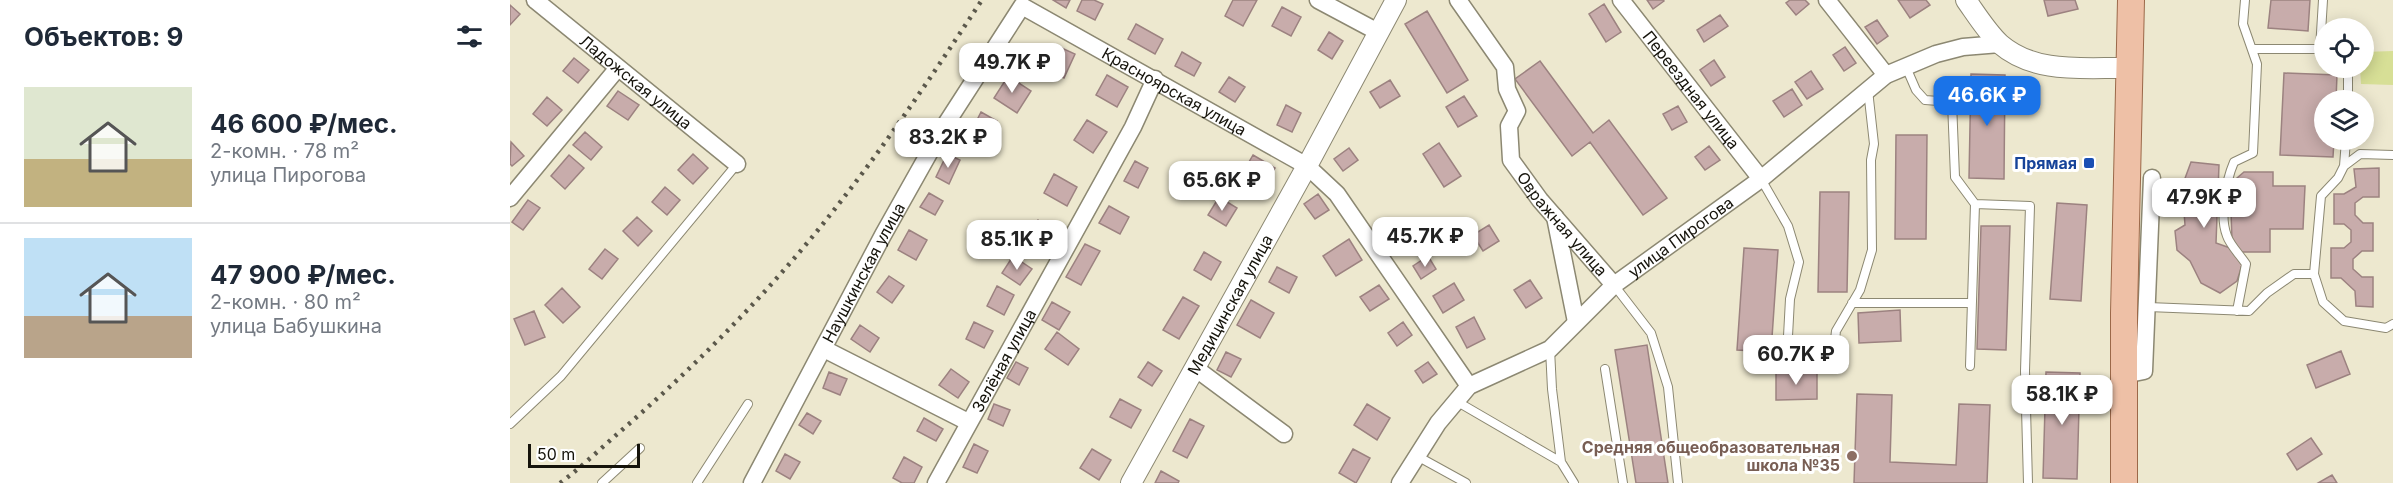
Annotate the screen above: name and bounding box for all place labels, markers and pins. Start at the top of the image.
pin: 49.7K ₽ [957,43,1067,94]
pin: 46.6K ₽ [1932,76,2042,127]
pin: 83.2K ₽ [893,118,1003,169]
place label: Прямая [2014,153,2077,173]
marker: Прямая [2082,156,2096,170]
pin: 65.6K ₽ [1167,161,1277,212]
pin: 47.9K ₽ [2149,178,2259,229]
pin: 45.7K ₽ [1370,217,1480,268]
pin: 85.1K ₽ [962,220,1072,271]
pin: 60.7K ₽ [1741,335,1851,386]
pin: 58.1K ₽ [2007,375,2117,426]
place label: Средняя общеобразовательная школа №35 [1582,437,1840,475]
marker: Средняя общеобразовательная школа №35 [1845,449,1859,463]

